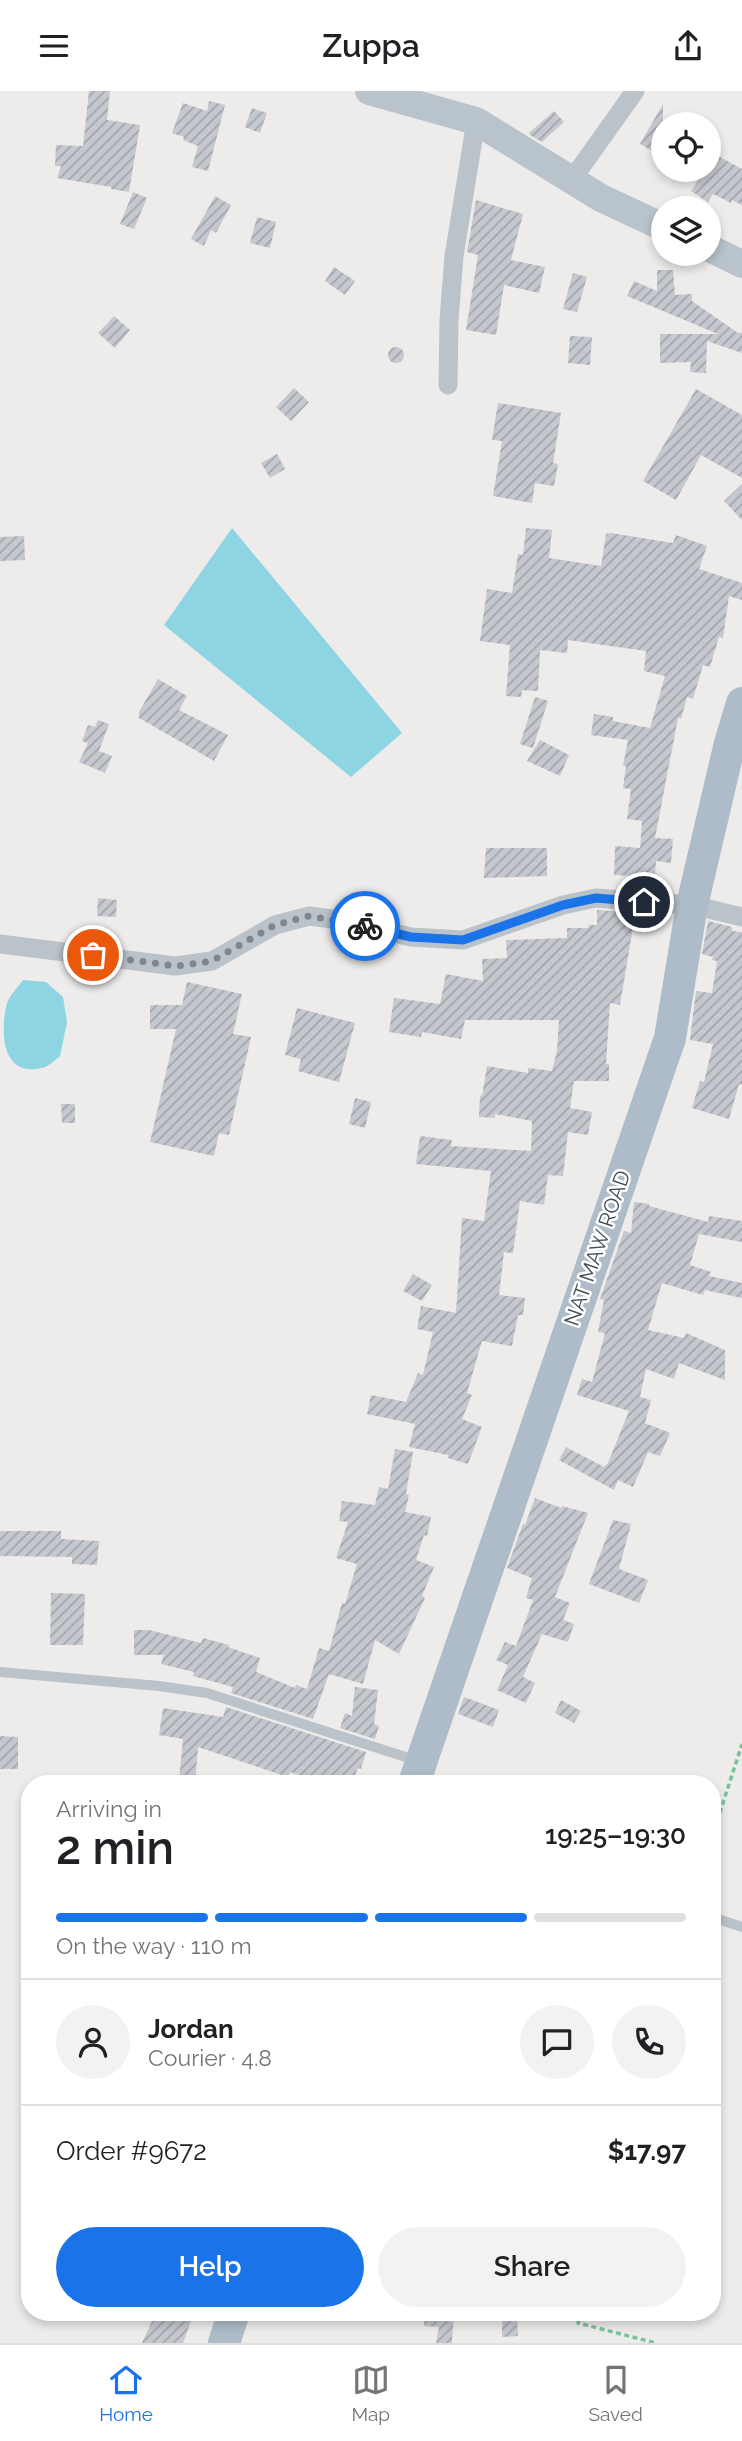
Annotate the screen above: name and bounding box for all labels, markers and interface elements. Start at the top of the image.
icon: menu [35,27,73,65]
text: Zuppa [322,27,420,64]
icon: share [669,27,707,65]
map controls [651,112,721,266]
button: locate [651,112,721,182]
button: layers [651,196,721,266]
pin [614,872,674,932]
icon: home [625,883,663,921]
courier [330,891,400,961]
icon: bike [346,907,384,945]
pin [63,925,123,985]
icon: bag [74,936,112,974]
street label: NAT MAW ROAD [559,1167,635,1329]
text: Arriving in [56,1795,162,1822]
text: 19:25–19:30 [545,1820,686,1850]
text: 2 min [56,1821,174,1875]
text: On the way · 110 m [56,1932,252,1959]
button: person [56,2005,130,2079]
button: chat [520,2005,594,2079]
button: phone [612,2005,686,2079]
text: Jordan [148,2014,234,2044]
text: Courier · 4.8 [148,2044,272,2071]
text: Order #9672 [56,2136,207,2166]
text: $17.97 [608,2136,686,2166]
button: Help [56,2227,364,2307]
button: Share [378,2227,686,2307]
tab: Home [99,2361,153,2425]
tab: Map [351,2361,390,2425]
tab: Saved [588,2361,643,2425]

